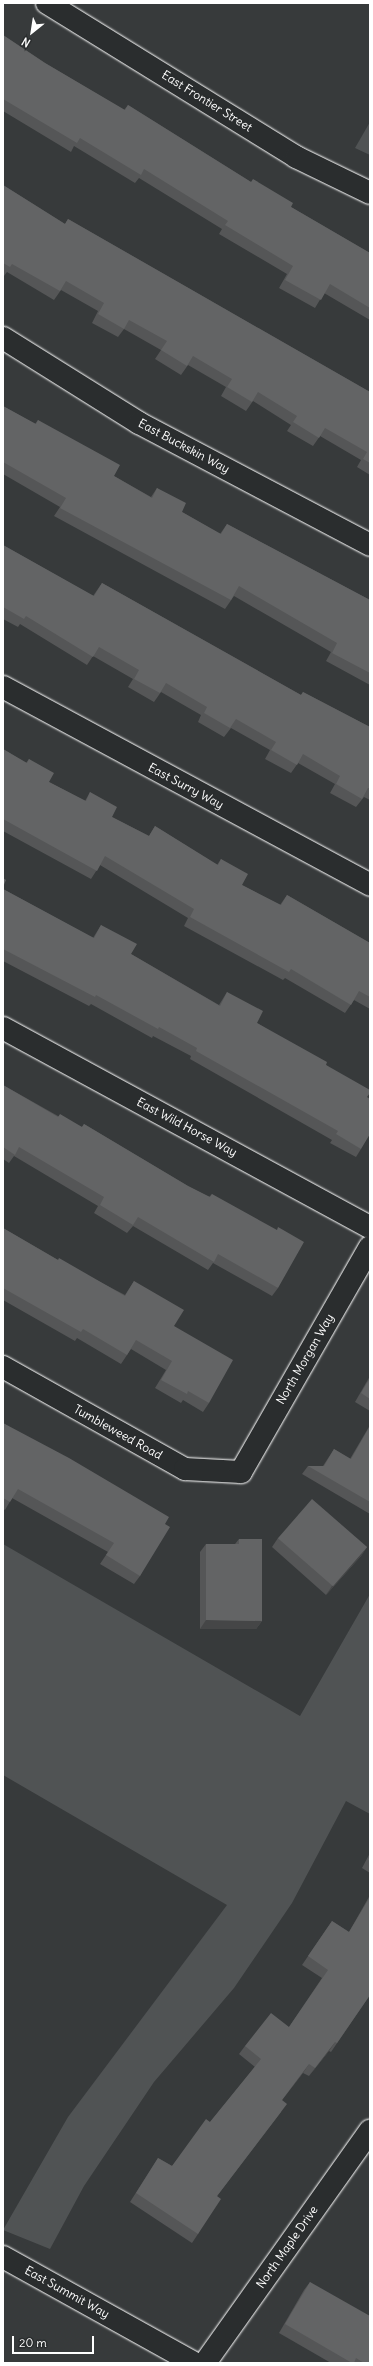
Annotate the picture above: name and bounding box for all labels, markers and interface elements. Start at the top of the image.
north arrow [12,12,52,52]
text: N [19,34,33,50]
street label: East Frontier Street [159,67,255,135]
street label: East Buckskin Way [136,416,232,476]
street label: East Surry Way [146,760,226,812]
street label: East Wild Horse Way [134,1094,240,1160]
street label: North Morgan Way [273,1311,337,1407]
street label: Tumbleweed Road [71,1402,165,1462]
street label: North Maple Drive [253,2203,321,2291]
street label: East Summit Way [22,2263,112,2321]
scale bar [14,2328,96,2354]
text: 20 m [19,2335,47,2350]

